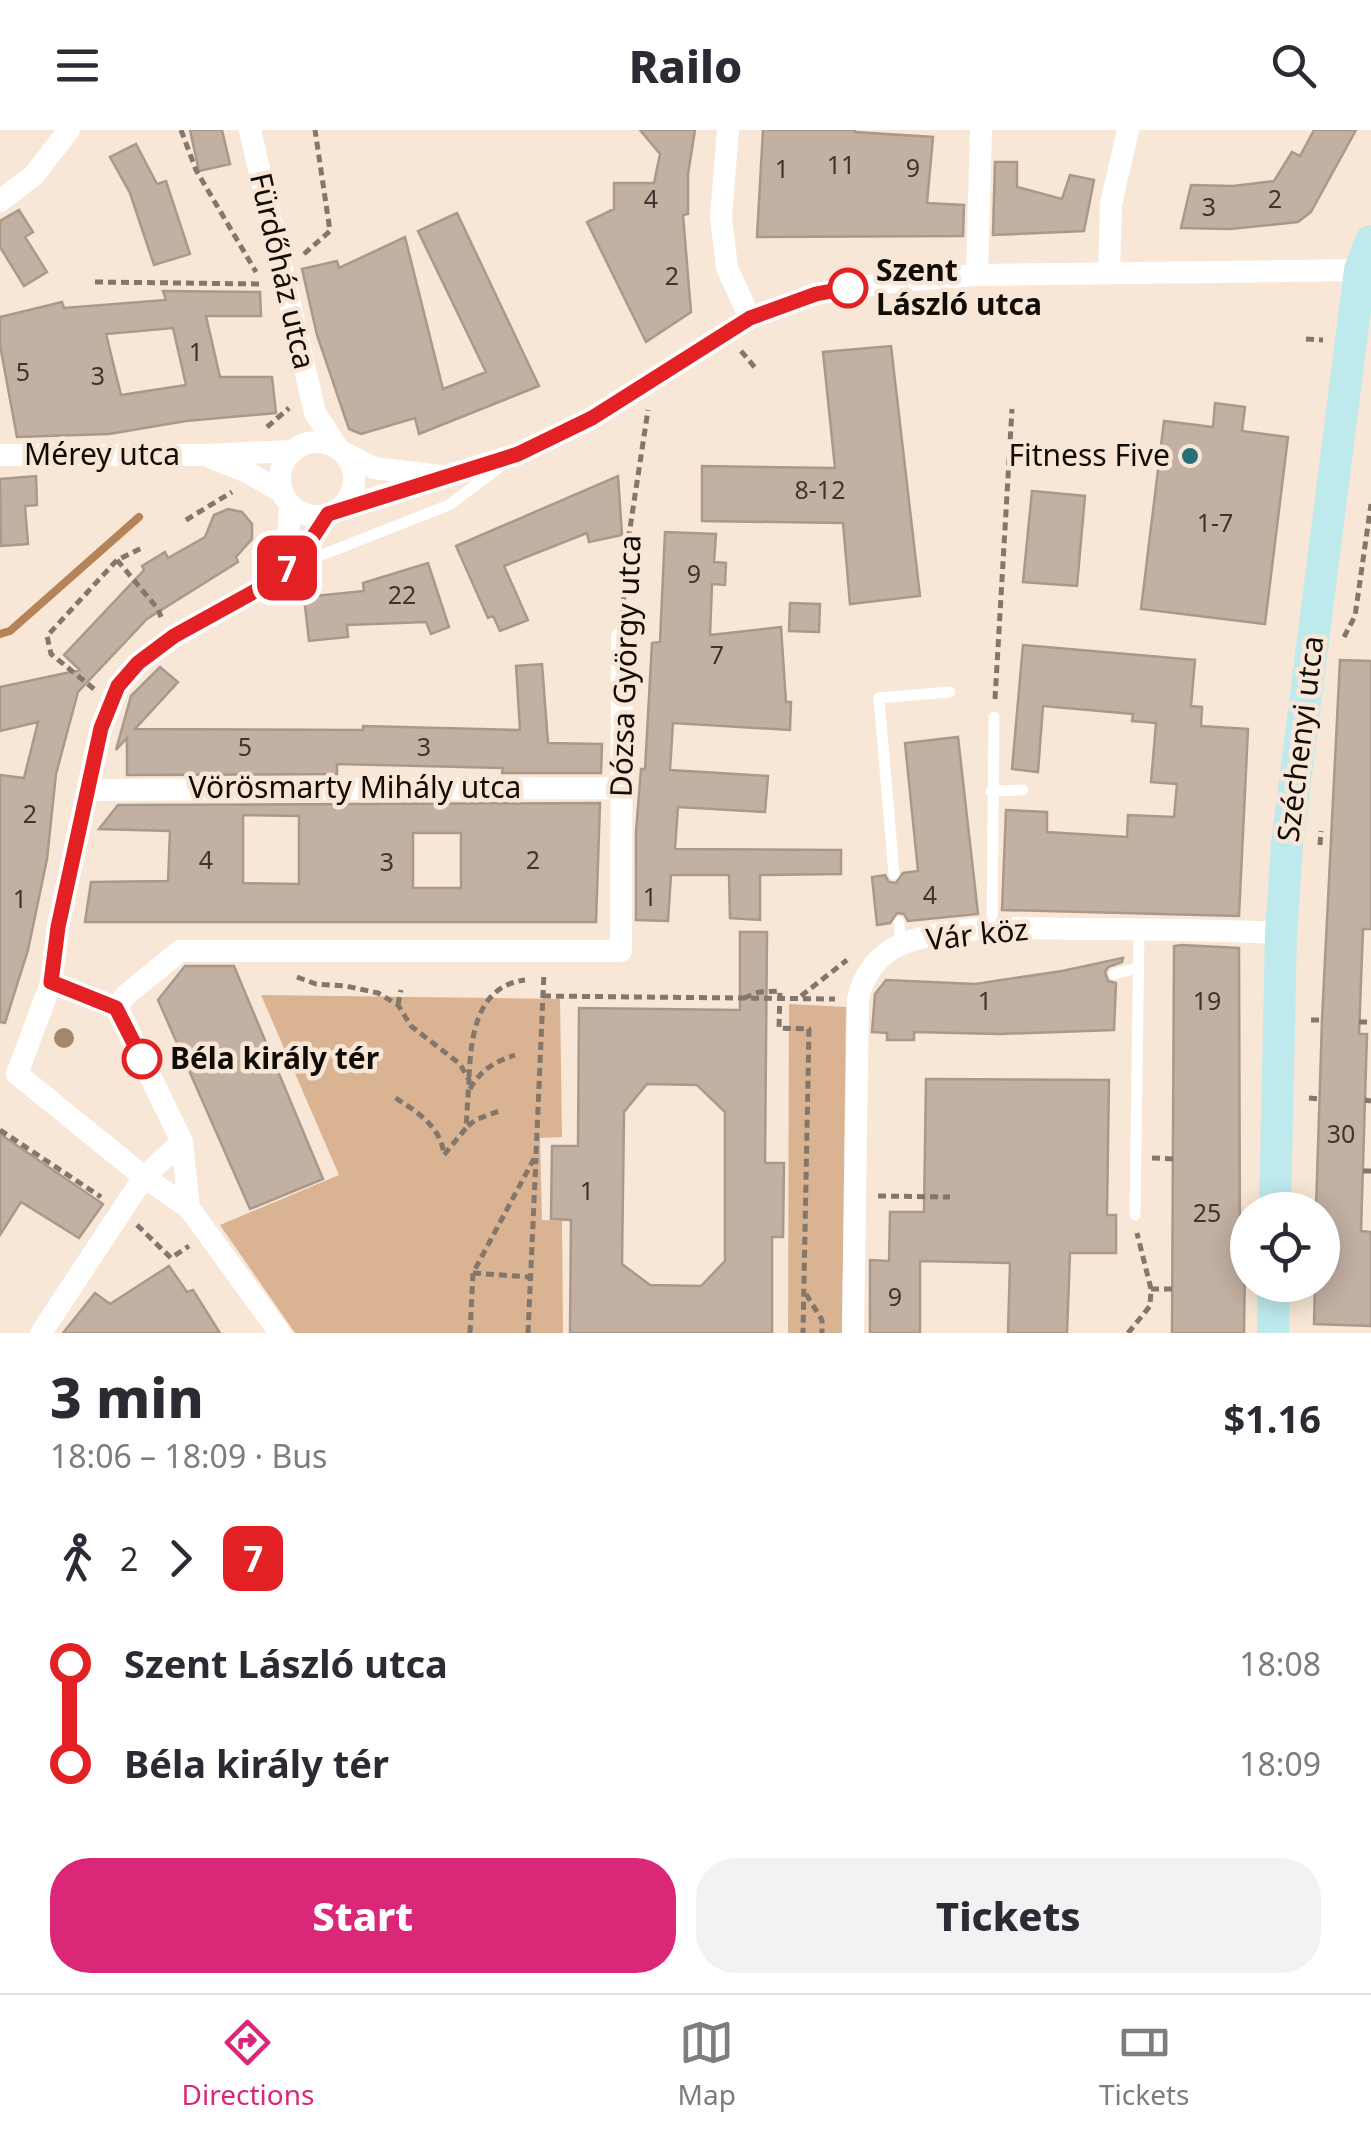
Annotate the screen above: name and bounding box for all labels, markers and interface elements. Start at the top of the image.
text: Railo [629,35,742,96]
icon: menu [50,38,105,93]
icon: search [1266,38,1321,93]
house number: 11 [827,147,855,181]
house number: 9 [906,150,920,184]
house number: 1 [775,151,789,185]
street label: Fürdőház utca [241,168,326,373]
house number: 4 [644,181,658,215]
house number: 2 [1268,181,1282,215]
house number: 3 [1202,189,1216,223]
place label: Szent László utca [876,249,1042,324]
house number: 2 [665,258,679,292]
marker: Szent László utca [829,269,867,307]
house number: 1 [189,334,203,368]
house number: 5 [16,354,30,388]
house number: 3 [91,358,105,392]
street label: Mérey utca [24,433,180,474]
place label: Fitness Five [1008,434,1170,475]
marker: Fitness Five [1179,445,1201,467]
house number: 8-12 [795,472,845,506]
house number: 1-7 [1197,505,1233,539]
street label: Dózsa György utca [599,534,650,798]
line badge: 7 [254,536,320,600]
text: 7 [277,545,297,592]
house number: 9 [687,556,701,590]
house number: 22 [388,577,416,611]
street label: Széchenyi utca [1267,633,1332,844]
house number: 7 [710,637,724,671]
house number: 5 [238,729,252,763]
house number: 3 [417,729,431,763]
street label: Vörösmarty Mihály utca [189,766,521,807]
house number: 2 [23,796,37,830]
house number: 4 [199,842,213,876]
house number: 2 [526,842,540,876]
house number: 3 [380,844,394,878]
house number: 4 [923,877,937,911]
house number: 1 [643,879,657,913]
house number: 1 [13,881,27,915]
street label: Vár köz [924,908,1030,959]
house number: 1 [978,983,992,1017]
house number: 19 [1193,983,1221,1017]
place label: Béla király tér [170,1037,380,1078]
marker: Béla király tér [123,1040,161,1078]
house number: 30 [1327,1116,1355,1150]
house number: 1 [580,1173,594,1207]
map controls [1230,1192,1340,1302]
button: locate [1230,1192,1340,1302]
house number: 25 [1193,1195,1221,1229]
house number: 9 [888,1279,902,1313]
text: 3 min [50,1359,204,1434]
text: $1.16 [1223,1392,1321,1444]
text: 18:06 – 18:09 · Bus [50,1434,327,1477]
icon: walk [50,1531,105,1586]
icon: forward [153,1531,208,1586]
text: 7 [243,1535,263,1582]
text: 2 [120,1537,138,1580]
text: Szent László utca [124,1637,448,1689]
text: 18:08 [1239,1642,1321,1685]
text: Béla király tér [124,1737,389,1789]
text: 18:09 [1239,1742,1321,1785]
button: Start [50,1858,676,1973]
button: Tickets [696,1858,1321,1973]
tab: Directions [182,2015,314,2113]
tab: Map [678,2015,736,2113]
tab: Tickets [1099,2015,1189,2113]

